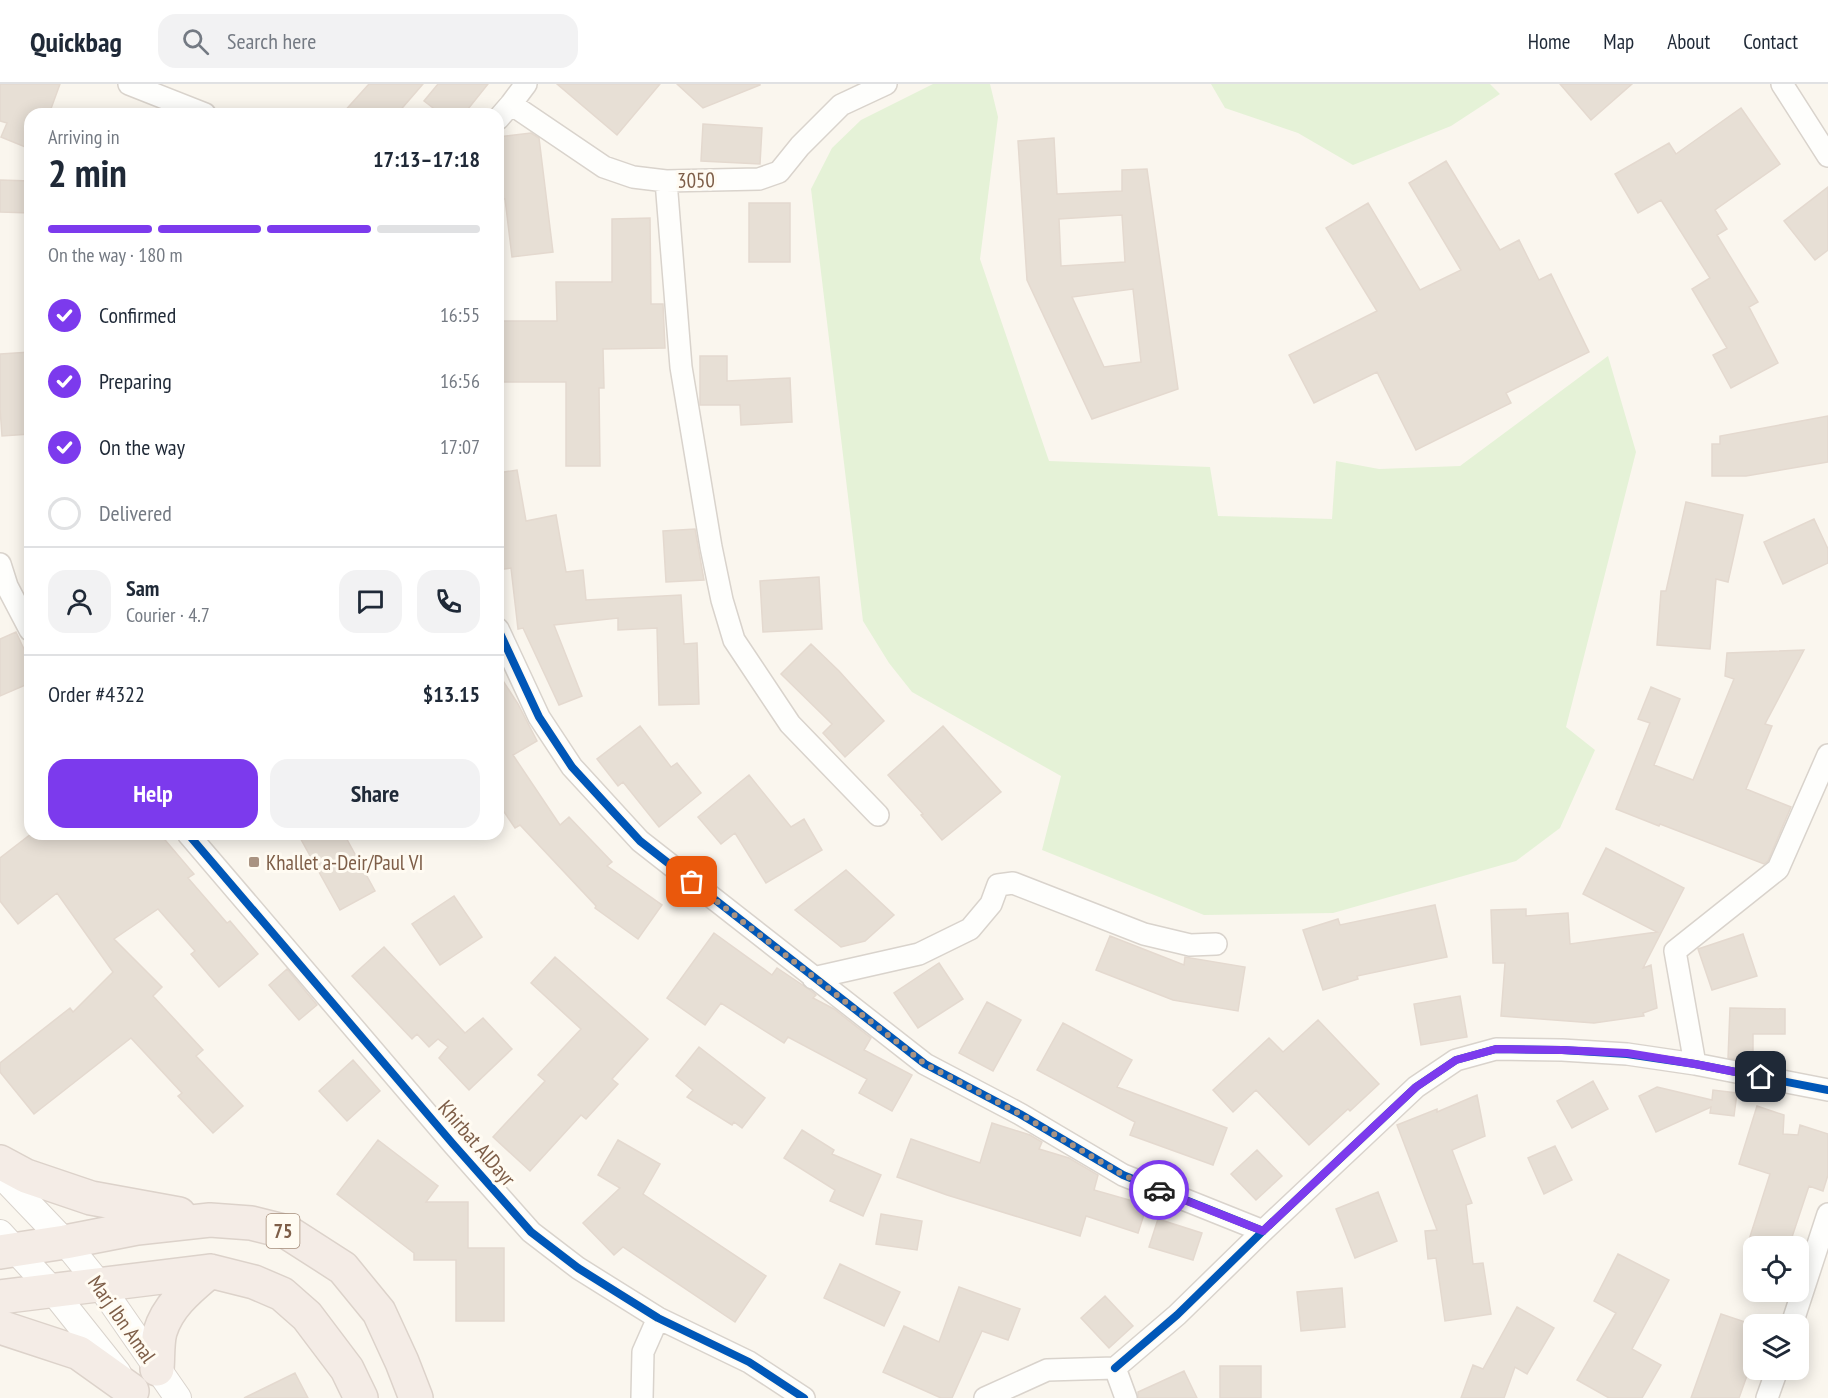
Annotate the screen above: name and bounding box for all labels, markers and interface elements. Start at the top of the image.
search box [158,14,578,68]
text: Quickbag [30,23,122,60]
icon: search [179,25,212,58]
text: Search here [227,27,316,55]
text: Home [1528,28,1570,55]
text: Map [1603,28,1634,55]
text: About [1667,28,1710,55]
text: Contact [1743,28,1798,55]
text: Arriving in [48,124,120,150]
text: 17:13–17:18 [373,145,480,173]
text: 2 min [48,147,127,198]
street label: 3050 [677,166,715,194]
text: On the way · 180 m [48,242,183,268]
icon: check [48,299,81,332]
text: Confirmed [99,301,176,329]
text: 16:55 [440,302,480,328]
icon: check [48,365,81,398]
text: Preparing [99,367,172,395]
text: 16:56 [440,368,480,394]
icon: check [48,431,81,464]
text: On the way [99,433,185,461]
text: 17:07 [440,434,480,460]
text: Delivered [99,499,172,527]
button: person [48,570,111,633]
button: chat [339,570,402,633]
button: phone [417,570,480,633]
text: Sam [126,574,159,602]
text: Courier · 4.7 [126,602,210,628]
text: Order #4322 [48,680,145,708]
text: $13.15 [423,680,480,708]
button: Help [48,759,258,828]
button: Share [270,759,480,828]
place label: Khallet a-Deir/Paul VI [266,849,423,876]
marker: Khallet a-Deir/Paul VI [247,855,261,869]
pin [666,856,717,907]
icon: bag [675,865,708,898]
pin [1735,1051,1786,1102]
icon: home [1744,1060,1777,1093]
street label: Khirbat AlDayr [432,1095,522,1192]
courier [1129,1160,1189,1220]
icon: car [1143,1174,1176,1207]
road number: 75 [266,1214,300,1248]
map controls [1743,1236,1809,1380]
button: locate [1743,1236,1809,1302]
street label: Marj Ibn Amal [82,1270,162,1368]
button: layers [1743,1314,1809,1380]

